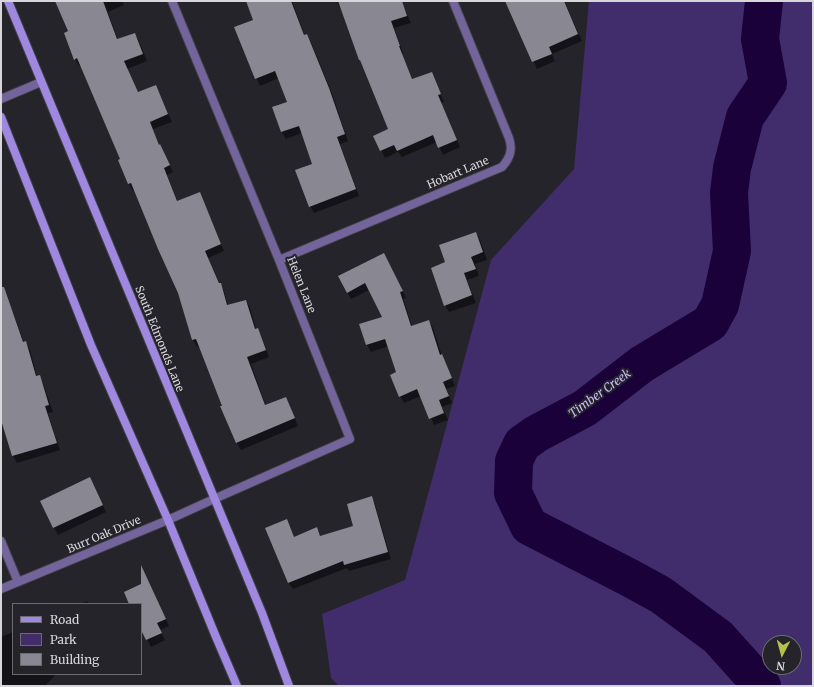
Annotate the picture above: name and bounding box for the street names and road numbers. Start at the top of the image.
street label: Hobart Lane [425,154,491,192]
street label: Helen Lane [284,255,318,315]
street label: South Edmonds Lane [132,284,186,394]
street label: Burr Oak Drive [65,514,143,556]

